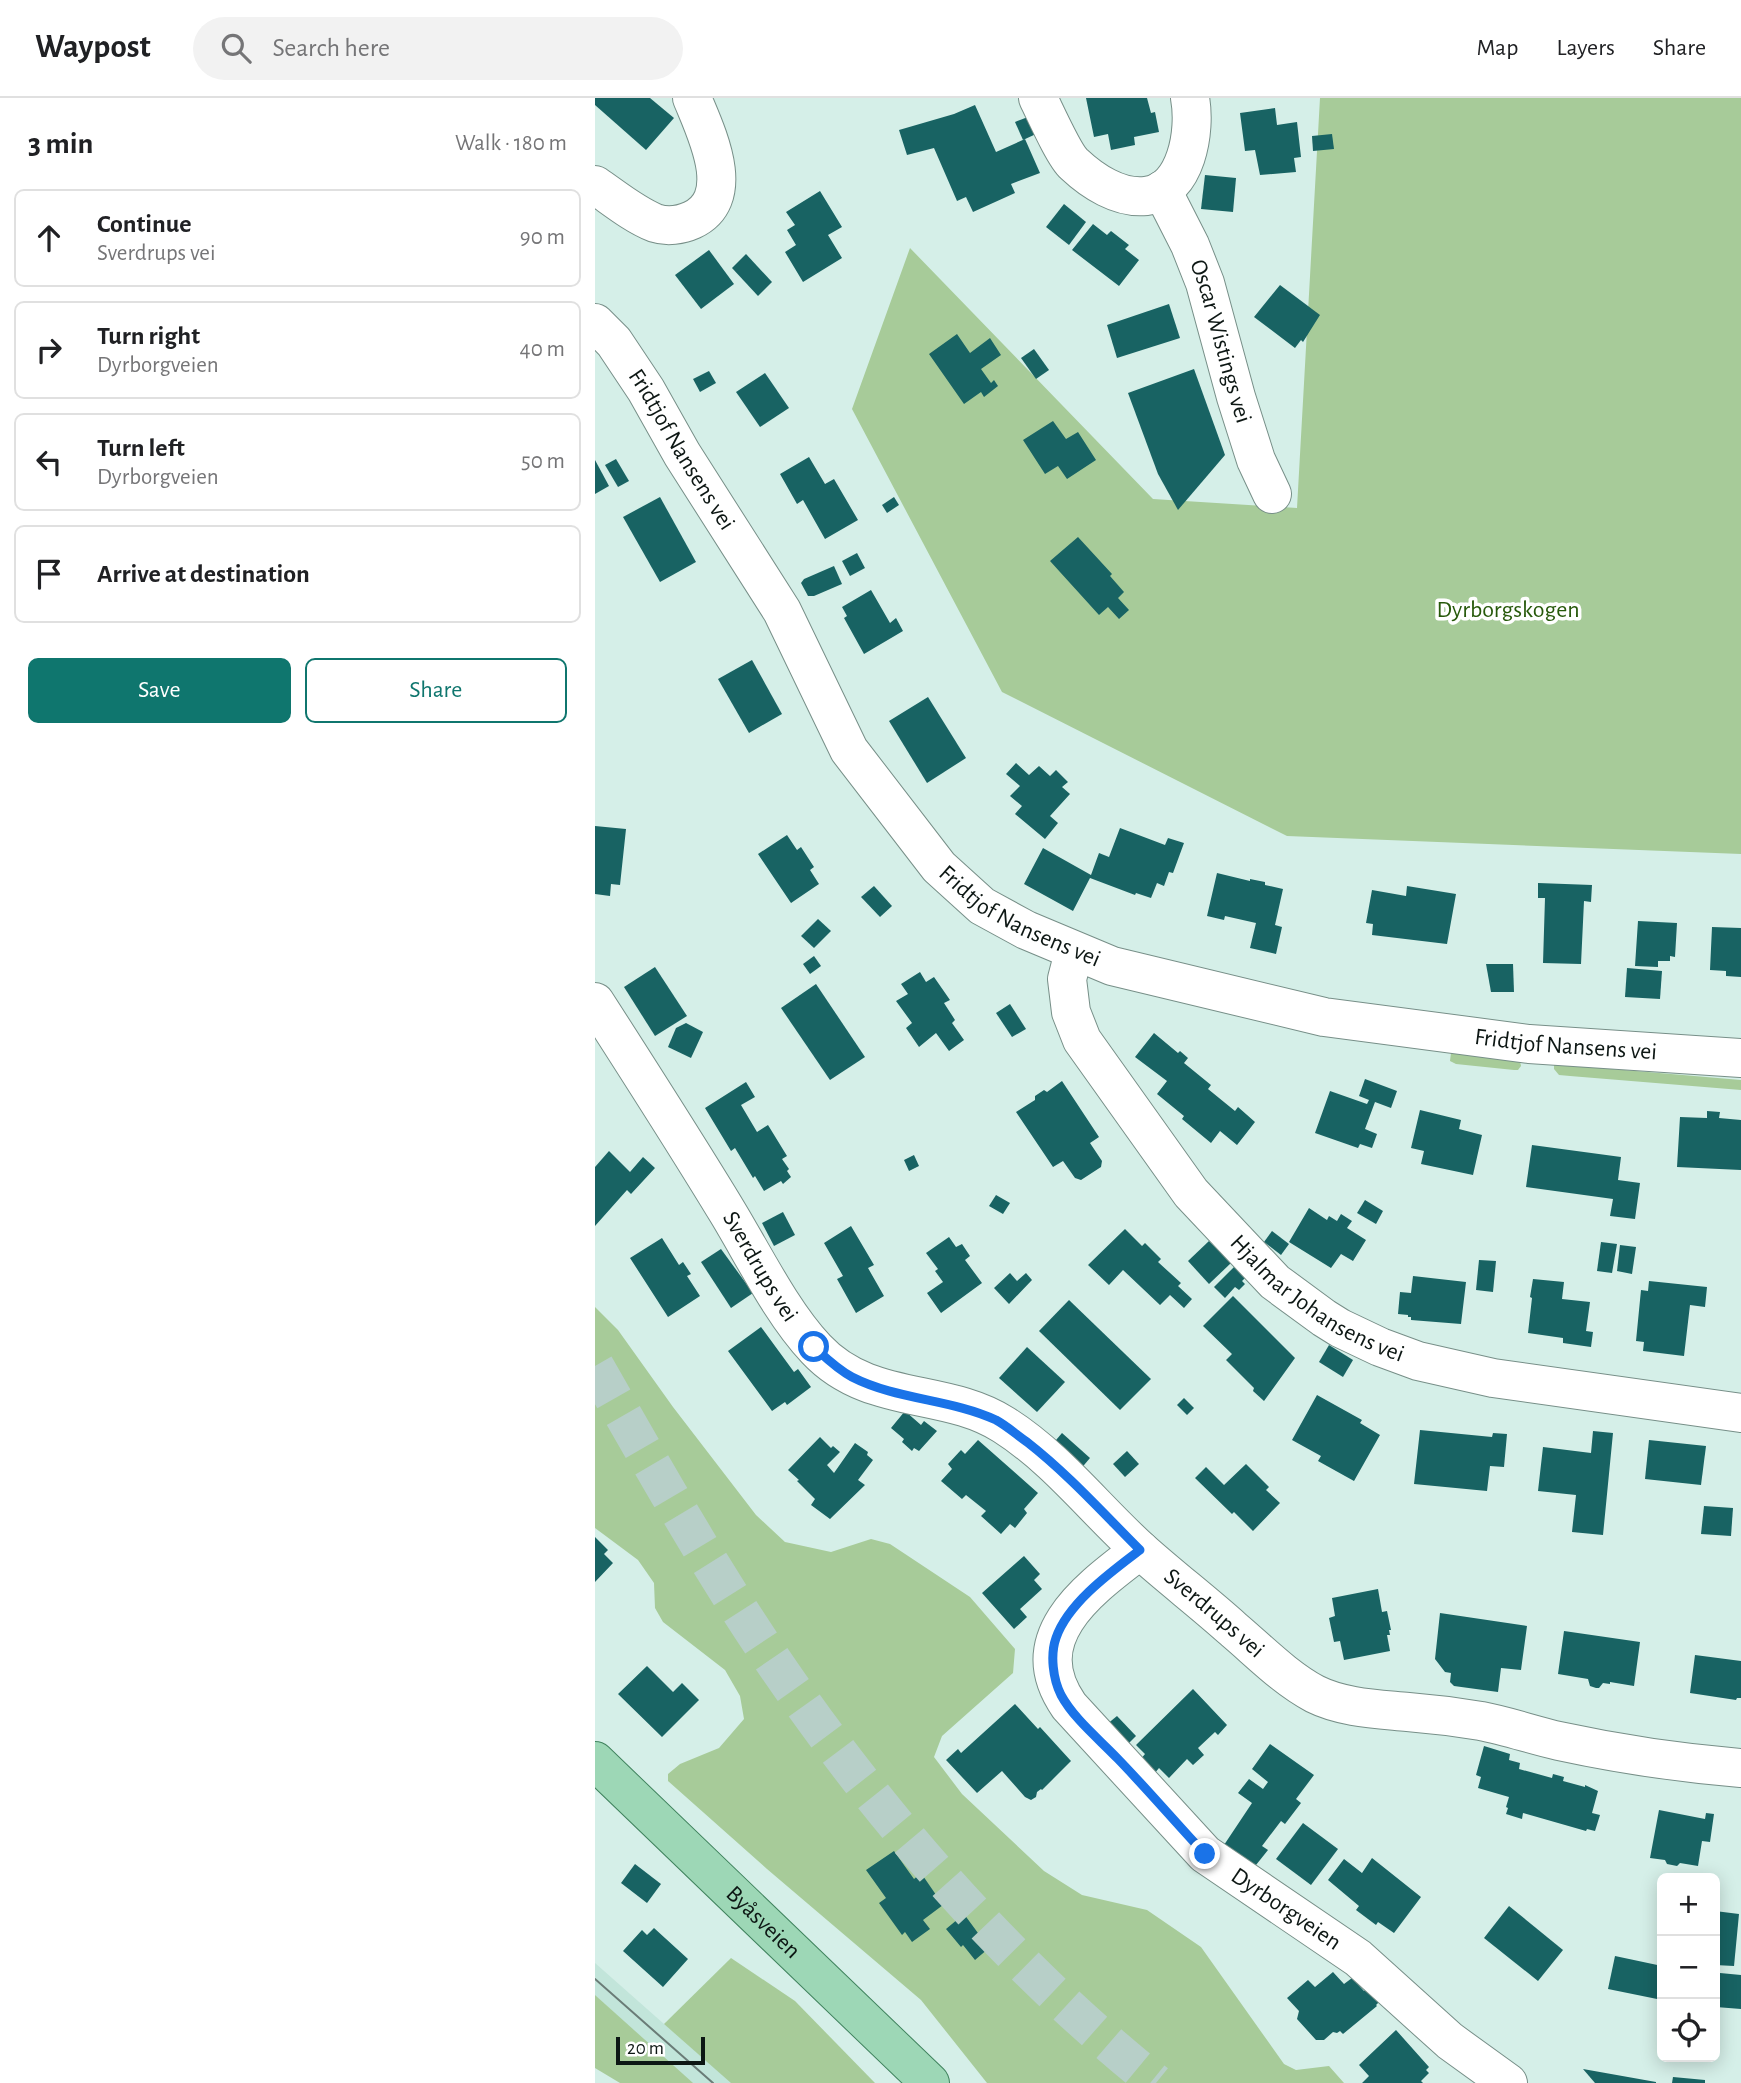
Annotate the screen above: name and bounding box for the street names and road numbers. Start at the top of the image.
street label: Oscar Wistings vei [1185,256,1256,426]
street label: Fridtjof Nansens vei [624,365,739,534]
street label: Fridtjof Nansens vei [934,861,1104,972]
street label: Fridtjof Nansens vei [1473,1025,1658,1064]
street label: Sverdrups vei [718,1207,802,1326]
street label: Hjalmar Johansens vei [1225,1231,1407,1367]
street label: Sverdrups vei [1159,1564,1269,1663]
street label: Dyrborgveien [1227,1863,1345,1955]
street label: Byåsveien [721,1882,805,1963]

